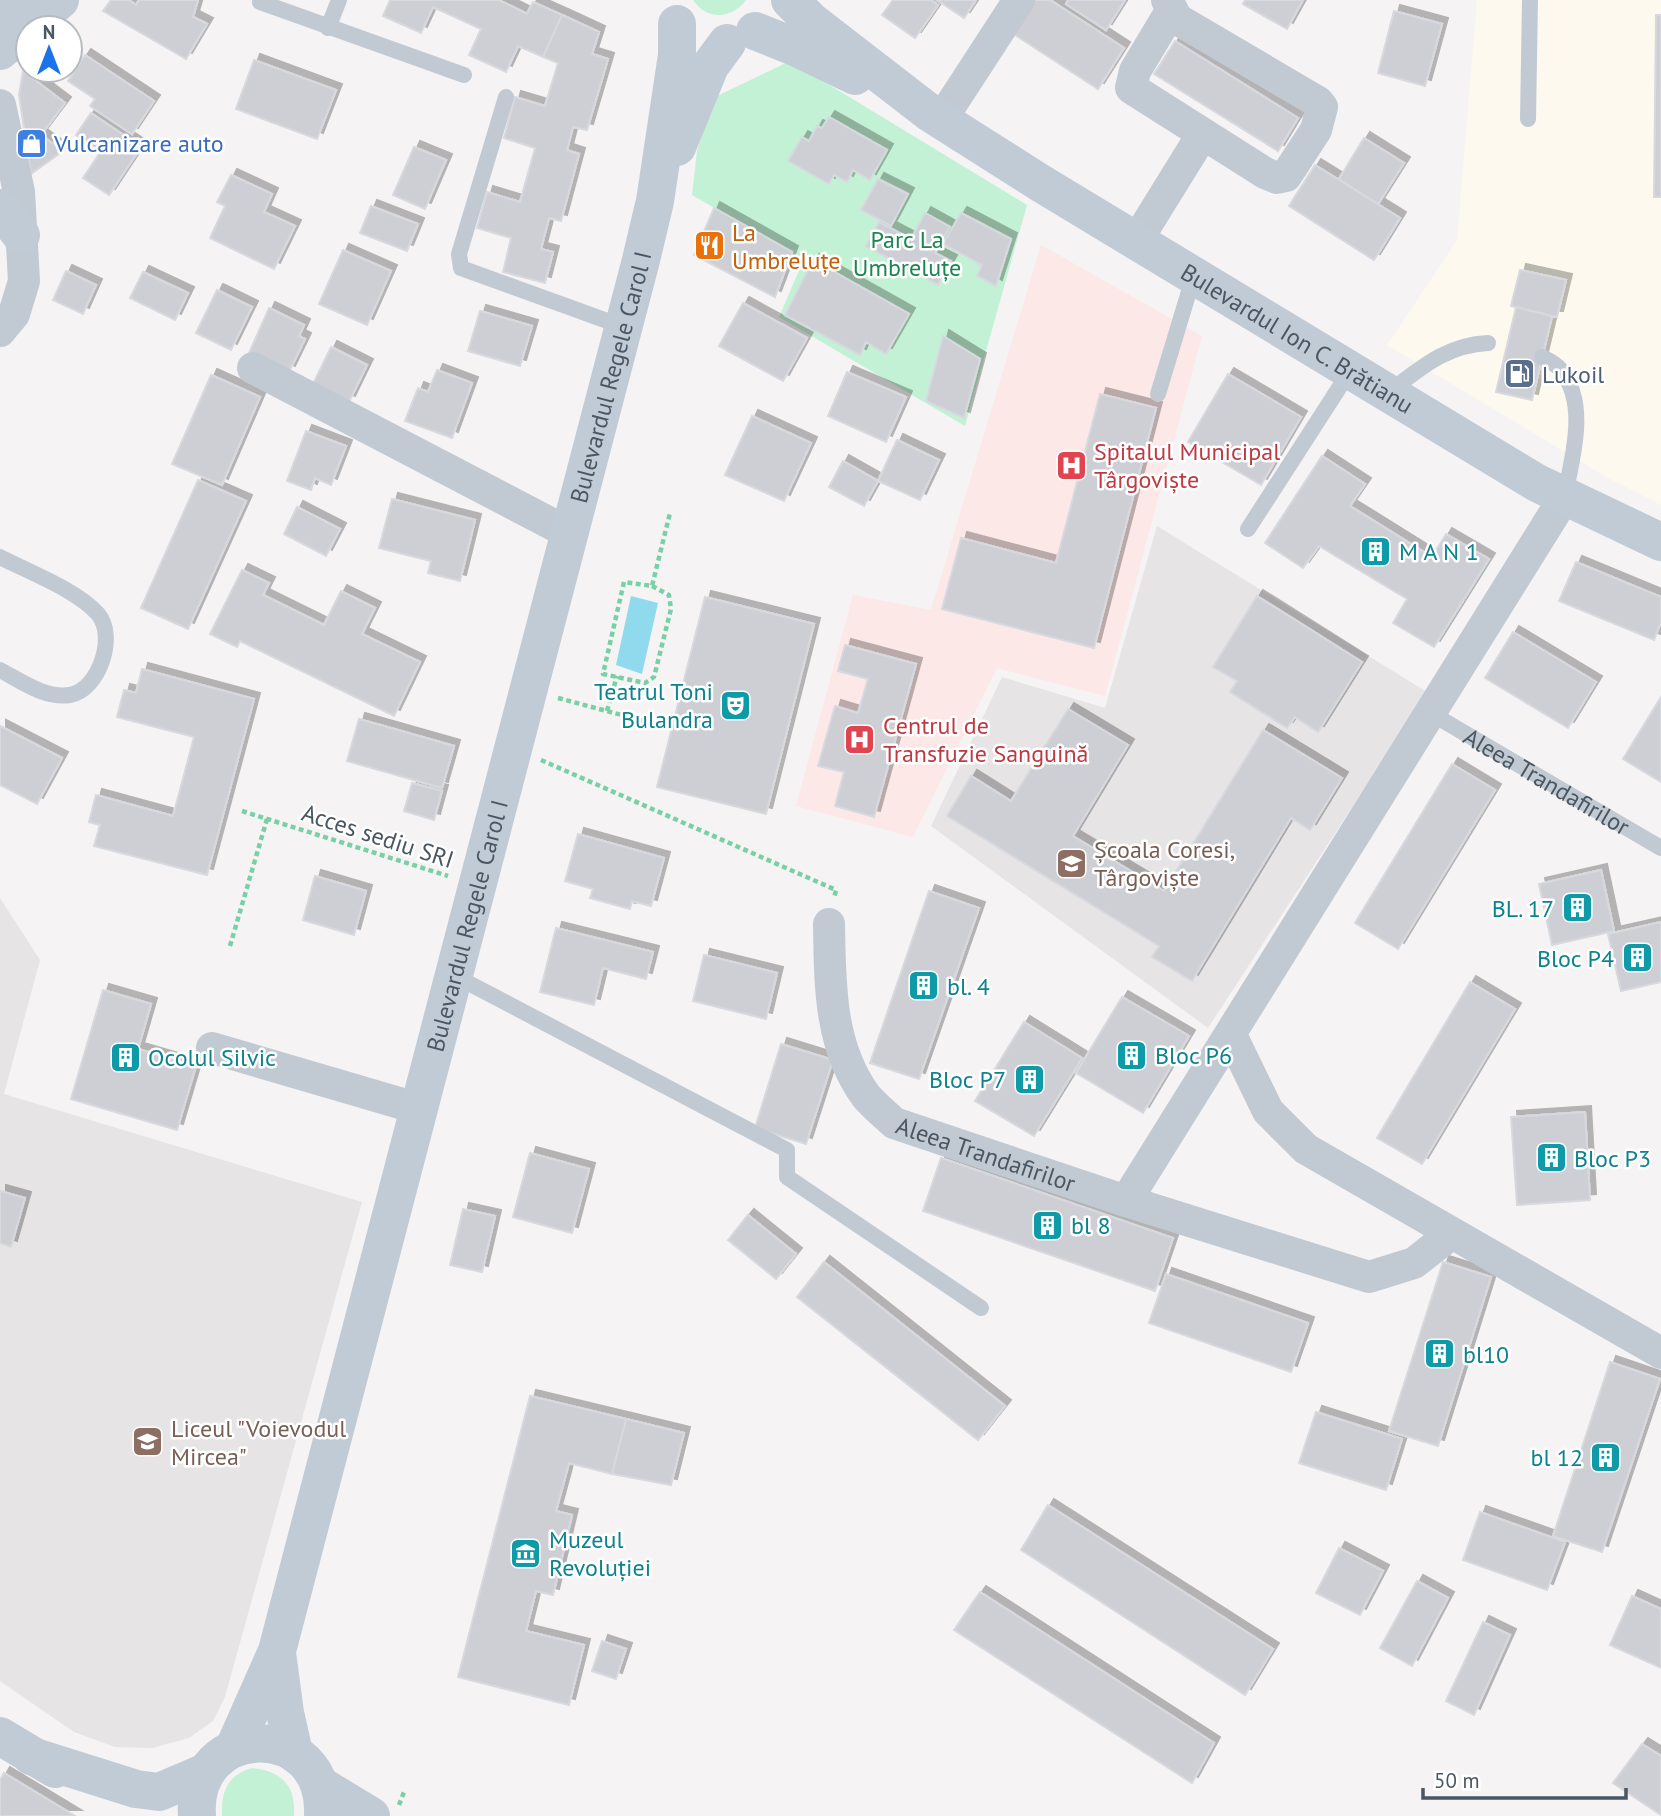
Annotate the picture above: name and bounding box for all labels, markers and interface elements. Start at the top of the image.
north arrow [14,14,84,84]
text: N [43,20,55,44]
shop icon: Vulcanizare auto [14,126,48,160]
place label: Vulcanizare auto [53,128,224,159]
place label: La Umbreluțe [732,217,840,276]
park label: Parc La Umbreluțe [853,224,961,283]
restaurant icon: La Umbreluțe [692,229,726,263]
street label: Bulevardul Regele Carol I [563,248,658,506]
street label: Bulevardul Ion C. Brătianu [1175,256,1419,420]
fuel station icon: Lukoil [1502,357,1536,391]
place label: Lukoil [1542,359,1604,390]
place label: Spitalul Municipal Târgoviște [1094,436,1280,495]
hospital icon: Spitalul Municipal Târgoviște [1054,448,1088,482]
building icon: M A N 1 [1359,534,1393,568]
place label: M A N 1 [1399,536,1479,567]
place label: Teatrul Toni Bulandra [594,676,713,735]
theatre icon: Teatrul Toni Bulandra [719,688,753,722]
place label: Centrul de Transfuzie Sanguină [883,710,1089,769]
street label: Aleea Trandafirilor [1458,721,1635,842]
hospital icon: Centrul de Transfuzie Sanguină [843,722,877,756]
street label: Bulevardul Regele Carol I [419,796,515,1055]
street label: Acces sediu SRI [298,797,458,875]
place label: Școala Coresi, Târgoviște [1094,834,1235,893]
school or university icon: Școala Coresi, Târgoviște [1054,846,1088,880]
building icon: BL. 17 [1560,891,1594,925]
place label: BL. 17 [1492,893,1554,924]
building icon: Bloc P4 [1620,941,1654,975]
place label: Bloc P4 [1537,943,1614,974]
building icon: bl. 4 [907,969,941,1003]
place label: bl. 4 [947,971,990,1002]
building icon: Bloc P6 [1115,1038,1149,1072]
building icon: Ocolul Silvic [108,1040,142,1074]
place label: Bloc P6 [1155,1040,1232,1071]
place label: Ocolul Silvic [148,1042,276,1073]
building icon: Bloc P7 [1012,1062,1046,1096]
place label: Bloc P7 [929,1064,1006,1095]
street label: Aleea Trandafirilor [892,1109,1080,1198]
building icon: Bloc P3 [1534,1141,1568,1175]
place label: Bloc P3 [1574,1143,1651,1174]
building icon: bl 8 [1031,1208,1065,1242]
place label: bl 8 [1071,1210,1110,1241]
building icon: bl10 [1423,1337,1457,1371]
place label: bl10 [1463,1339,1509,1370]
place label: Liceul "Voievodul Mircea" [171,1413,346,1472]
school or university icon: Liceul "Voievodul Mircea" [131,1425,165,1459]
building icon: bl 12 [1589,1440,1623,1474]
place label: bl 12 [1530,1442,1583,1473]
place label: Muzeul Revoluției [549,1524,651,1583]
museum icon: Muzeul Revoluției [509,1536,543,1570]
scale bar [1423,1756,1626,1800]
text: 50 m [1434,1767,1480,1794]

